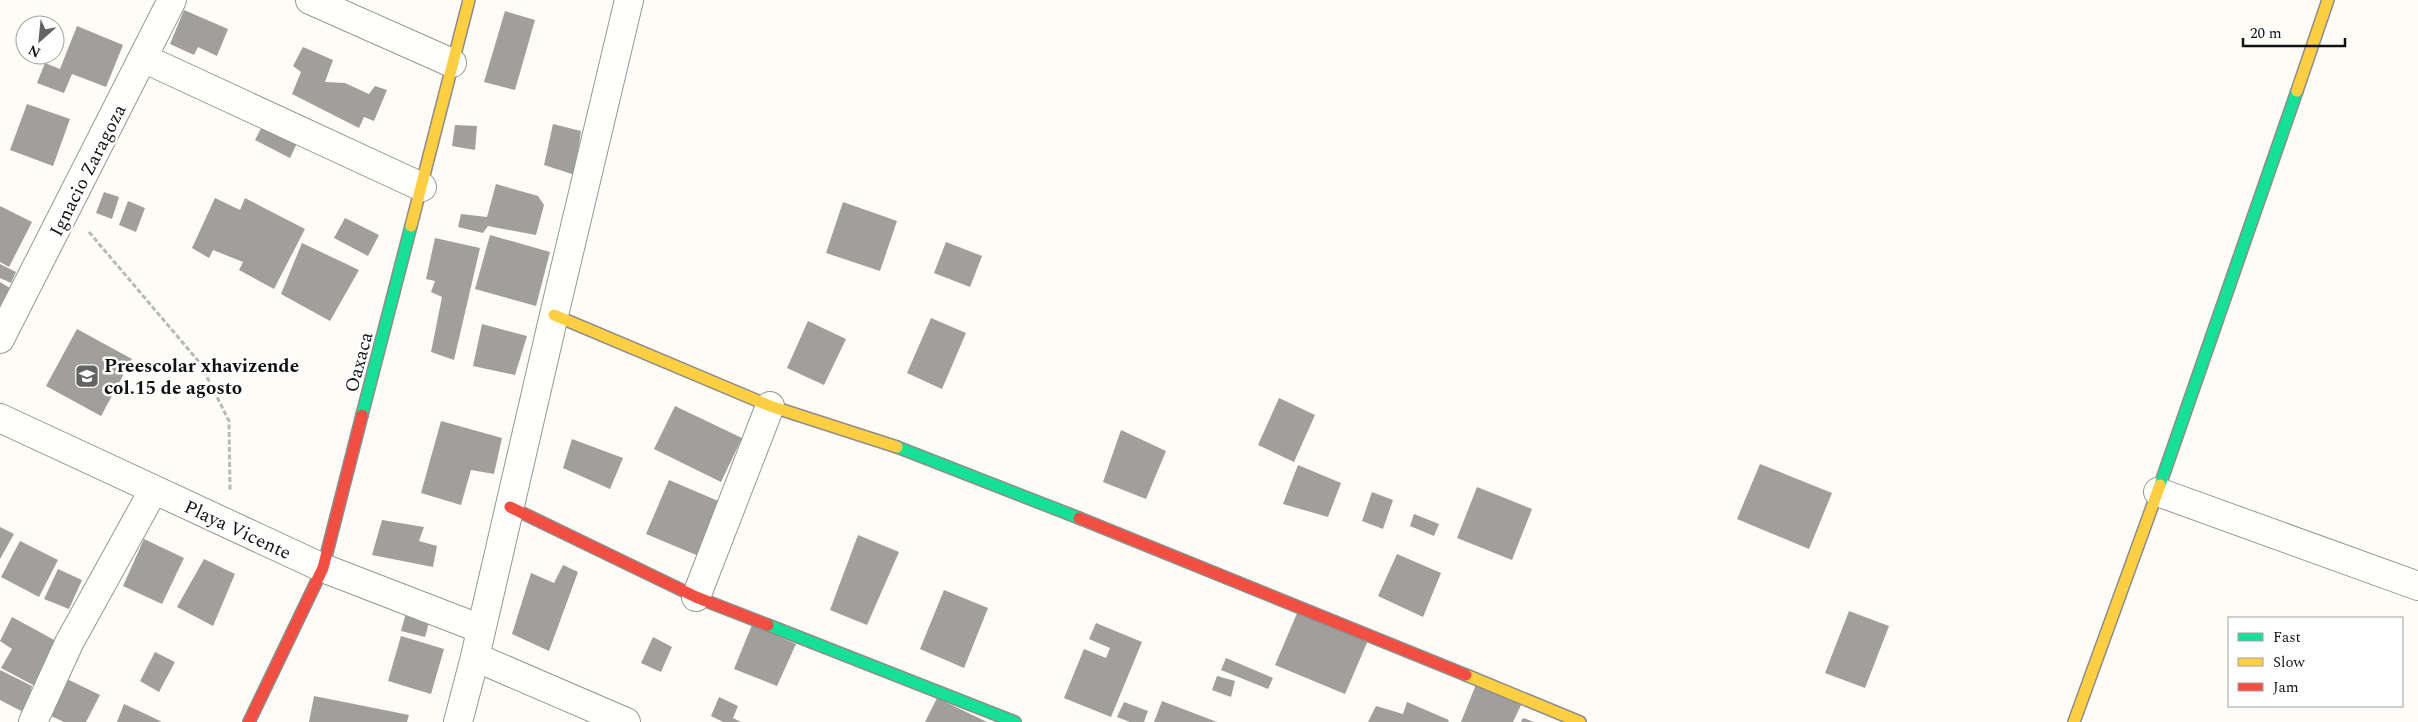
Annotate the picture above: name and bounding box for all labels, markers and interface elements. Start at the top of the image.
north arrow [15,15,65,65]
scale bar [2243,15,2346,47]
text: 20 m [2250,22,2282,45]
text: N [24,39,44,63]
street label: Ignacio Zaragoza [42,99,135,242]
street label: Oaxaca [337,328,382,396]
place label: Preescolar xhavizende col.15 de agosto [104,352,299,403]
school or university icon: Preescolar xhavizende col.15 de agosto [74,363,100,389]
street label: Playa Vicente [179,493,296,568]
legend [2228,617,2403,707]
text: Fast [2273,626,2301,649]
text: Slow [2273,651,2305,674]
text: Jam [2273,676,2299,699]

